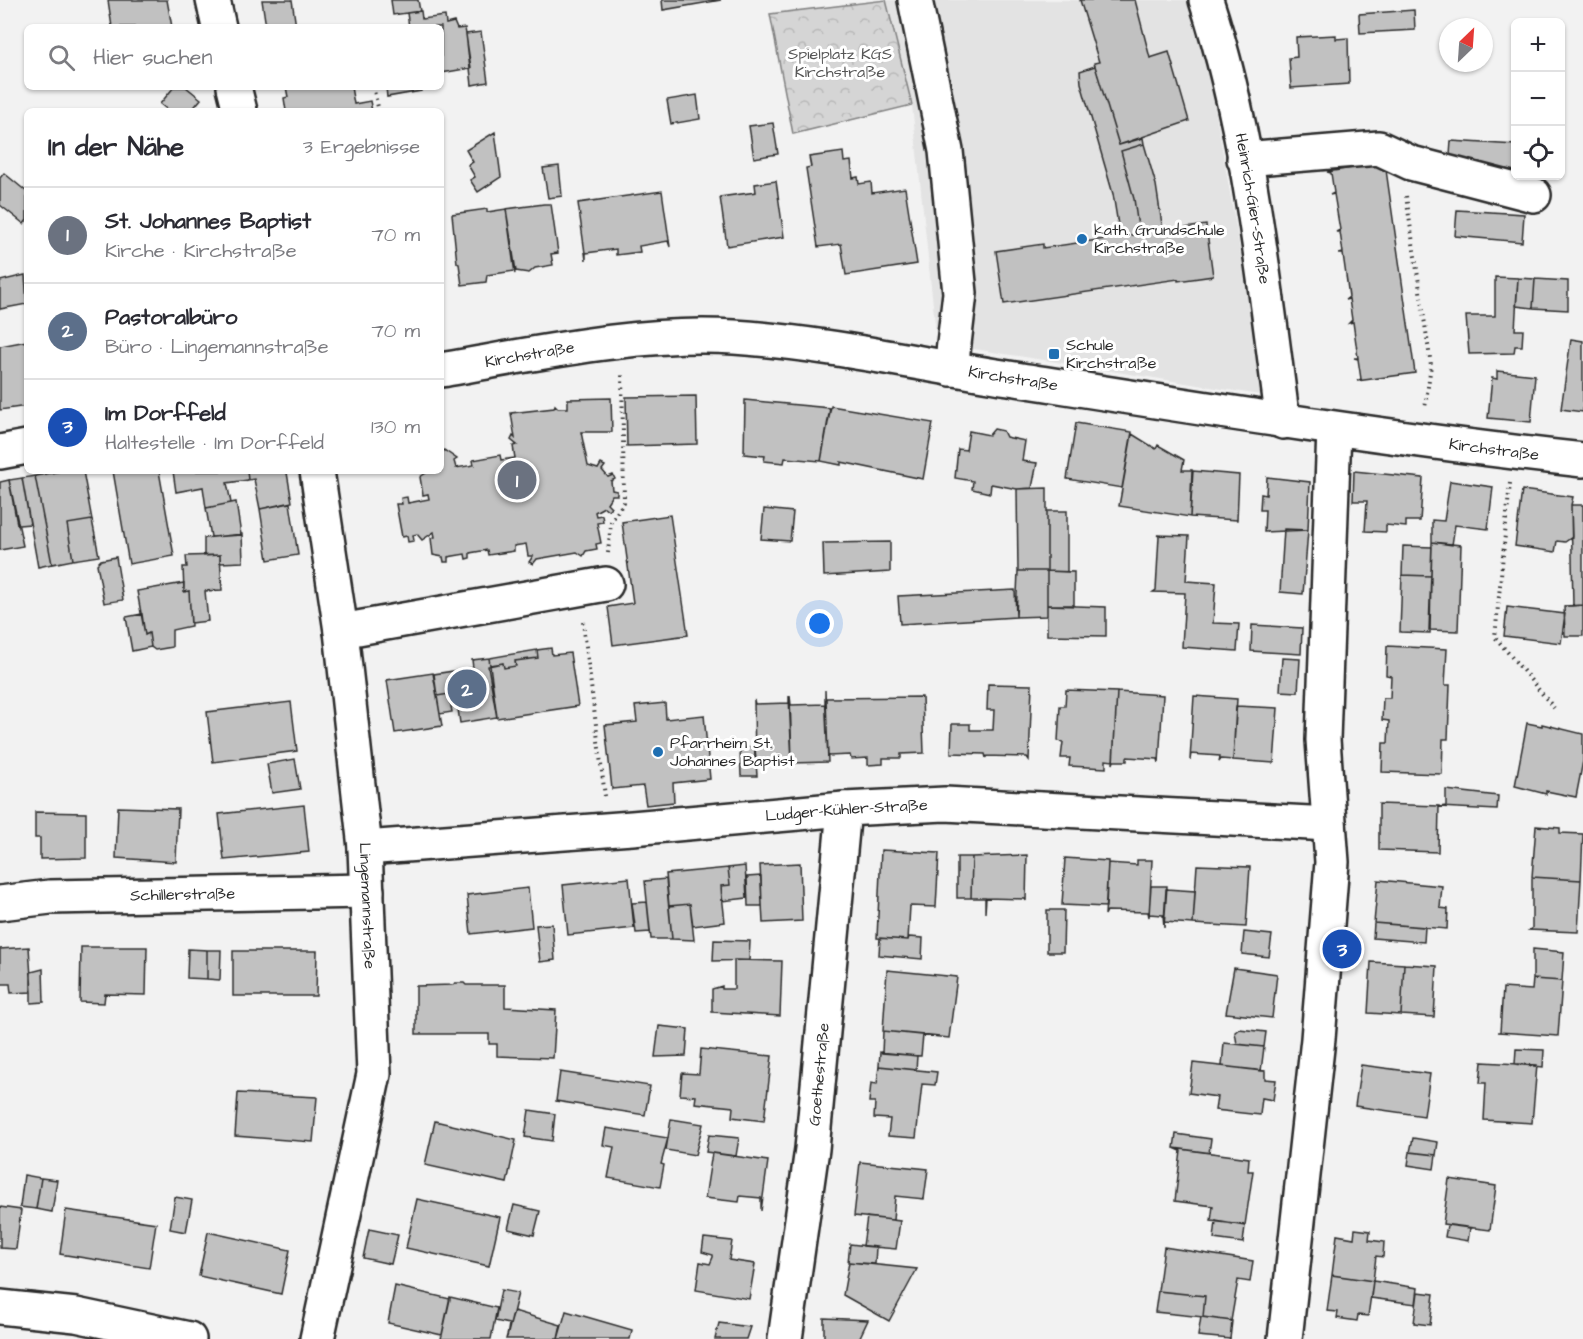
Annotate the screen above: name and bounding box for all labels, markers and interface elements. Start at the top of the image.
north arrow [1439,18,1493,72]
map controls [1511,18,1565,180]
button: + [1511,18,1565,72]
search box [24,24,444,90]
icon: search [45,41,78,74]
text: Hier suchen [93,42,212,73]
park label: Spielplatz KGS Kirchstraße [788,43,892,83]
button: − [1511,72,1565,126]
button: locate [1511,126,1565,180]
text: In der Nähe [48,129,184,165]
street label: Heinrich-Gier-Straße [1230,131,1276,286]
text: 3 Ergebnisse [303,133,420,161]
text: St. Johannes Baptist [105,206,311,237]
place label: kath. Grundschule Kirchstraße [1094,219,1225,259]
text: 1 [66,221,69,249]
text: 70 m [372,221,420,249]
marker: kath. Grundschule Kirchstraße [1075,232,1089,246]
text: Kirche · Kirchstraße [105,237,296,265]
text: Pastoralbüro [105,302,237,333]
text: 2 [62,317,73,345]
text: 70 m [372,317,420,345]
text: Büro · Lingemannstraße [105,333,329,361]
place label: Schule Kirchstraße [1066,334,1157,374]
street label: Kirchstraße [483,336,576,373]
marker: Schule Kirchstraße [1047,347,1061,361]
street label: Kirchstraße [967,361,1060,397]
text: Im Dorffeld [105,398,226,429]
text: 3 [62,413,73,441]
text: 130 m [371,413,420,441]
text: Haltestelle · Im Dorffeld [105,429,324,457]
street label: Kirchstraße [1448,433,1541,466]
pin: 1 [498,458,536,502]
your location [805,609,834,638]
pin: 2 [448,666,486,712]
place label: Pfarrheim St. Johannes Baptist [670,732,795,772]
marker: Pfarrheim St. Johannes Baptist [651,745,665,759]
street label: Ludger-Kühler-Straße [764,794,928,827]
street label: Lingemannstraße [354,842,381,970]
street label: Schillerstraße [130,882,236,906]
pin: 3 [1322,926,1362,972]
street label: Goethestraße [803,1021,835,1127]

